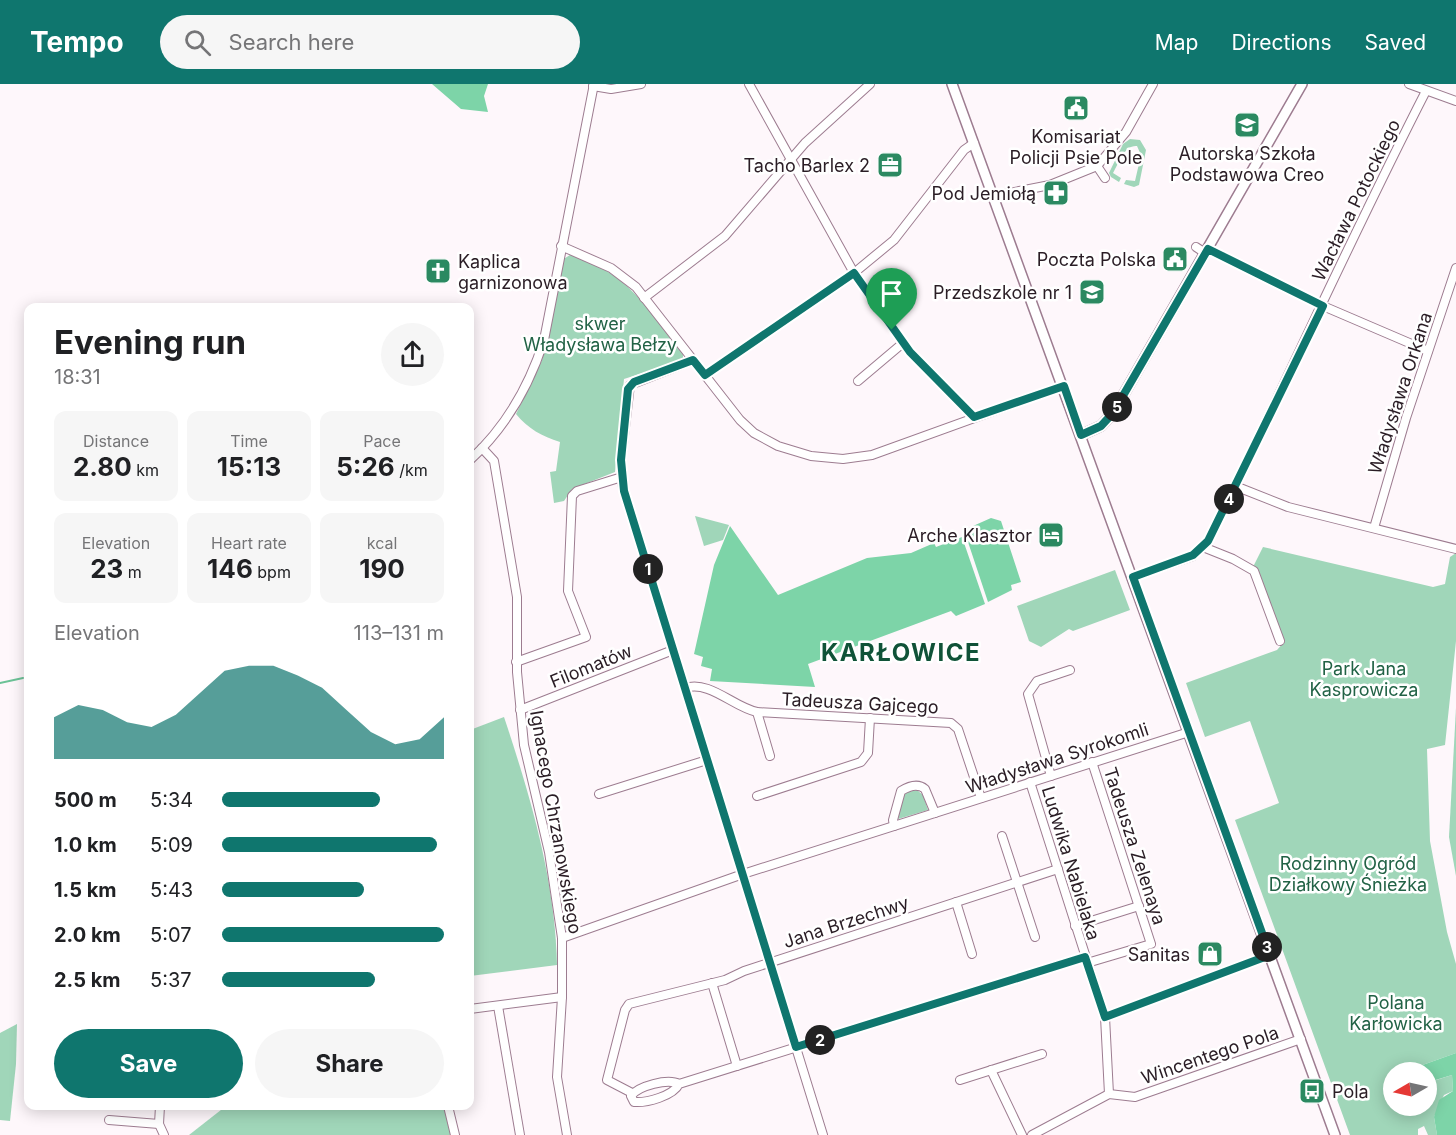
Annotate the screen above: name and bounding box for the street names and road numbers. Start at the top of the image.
street label: Wacława Potockiego [1308,116,1404,284]
street label: Władysława Orkana [1364,309,1436,477]
street label: Filomatów [547,640,635,692]
street label: Tadeusza Gajcego [781,688,939,718]
street label: Ignacego Chrzanowskiego [526,708,586,936]
street label: Władysława Syrokomli [963,719,1151,797]
street label: Tadeusza Zelenaya [1100,765,1170,927]
street label: Ludwika Nabielaka [1038,783,1104,943]
street label: Jana Brzechwy [781,892,911,952]
street label: Wincentego Pola [1139,1022,1281,1088]

